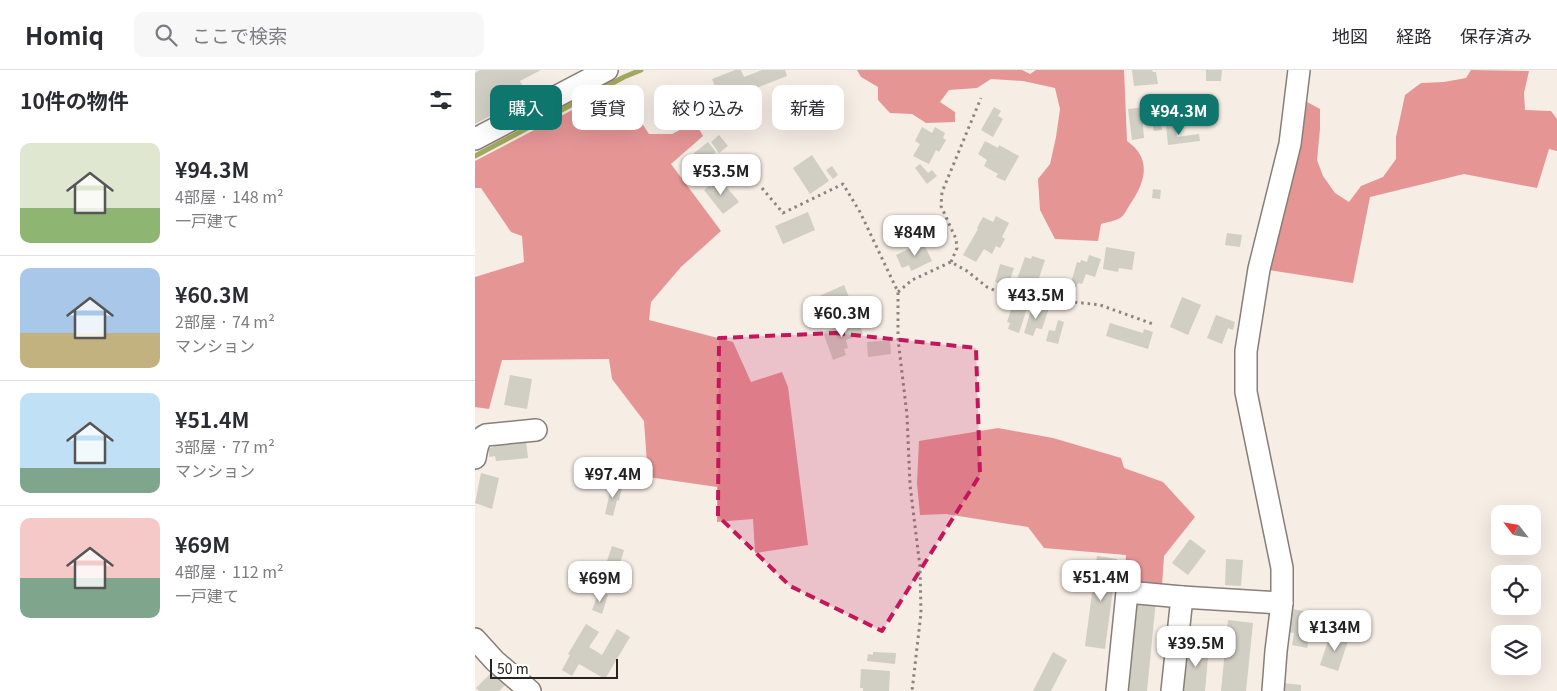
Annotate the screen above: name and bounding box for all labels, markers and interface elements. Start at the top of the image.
search box [134,12,484,57]
text: Homiq [25,17,104,52]
icon: search [152,21,180,49]
text: ここで検索 [192,21,287,48]
text: 地図 [1332,22,1368,48]
text: 経路 [1396,22,1432,48]
text: 保存済み [1460,22,1532,48]
text: 10件の物件 [20,85,129,115]
chip: 購入 [490,85,562,130]
chip: 賃貸 [572,85,644,130]
chip: 絞り込み [654,85,762,130]
chip: 新着 [772,85,844,130]
icon: filters [427,86,455,114]
pin: ¥94.3M [1138,93,1220,136]
text: ¥94.3M [1151,98,1207,122]
text: ¥94.3M [175,154,249,184]
pin: ¥53.5M [680,154,762,196]
text: ¥53.5M [693,158,749,182]
icon: home [60,163,120,223]
text: 4部屋 · 148 m² [175,184,284,208]
text: 一戸建て [175,208,239,232]
pin: ¥84M [885,214,945,257]
text: ¥84M [894,219,936,243]
pin: ¥43.5M [995,278,1077,320]
text: ¥60.3M [175,279,249,309]
text: ¥43.5M [1008,282,1064,306]
icon: home [60,288,120,348]
pin: ¥60.3M [801,296,883,338]
text: ¥60.3M [814,300,870,324]
text: 2部屋 · 74 m² [175,309,275,333]
text: マンション [175,333,255,357]
text: ¥51.4M [175,404,249,434]
icon: home [60,413,120,473]
text: 3部屋 · 77 m² [175,434,275,458]
pin: ¥97.4M [572,456,654,499]
text: マンション [175,458,255,482]
text: ¥97.4M [585,461,641,485]
north arrow [1491,505,1541,555]
map controls [1491,505,1541,675]
text: ¥69M [175,529,230,559]
icon: home [60,538,120,598]
text: 4部屋 · 112 m² [175,559,284,583]
pin: ¥69M [570,560,630,603]
pin: ¥51.4M [1060,560,1142,602]
text: ¥51.4M [1073,564,1129,588]
text: ¥69M [579,565,621,589]
button: locate [1491,565,1541,615]
text: 一戸建て [175,583,239,607]
pin: ¥134M [1300,610,1370,652]
text: ¥134M [1309,614,1361,638]
button: layers [1491,625,1541,675]
pin: ¥39.5M [1155,626,1237,668]
text: ¥39.5M [1168,630,1224,654]
scale bar [490,656,617,679]
text: 50 m [497,658,529,678]

